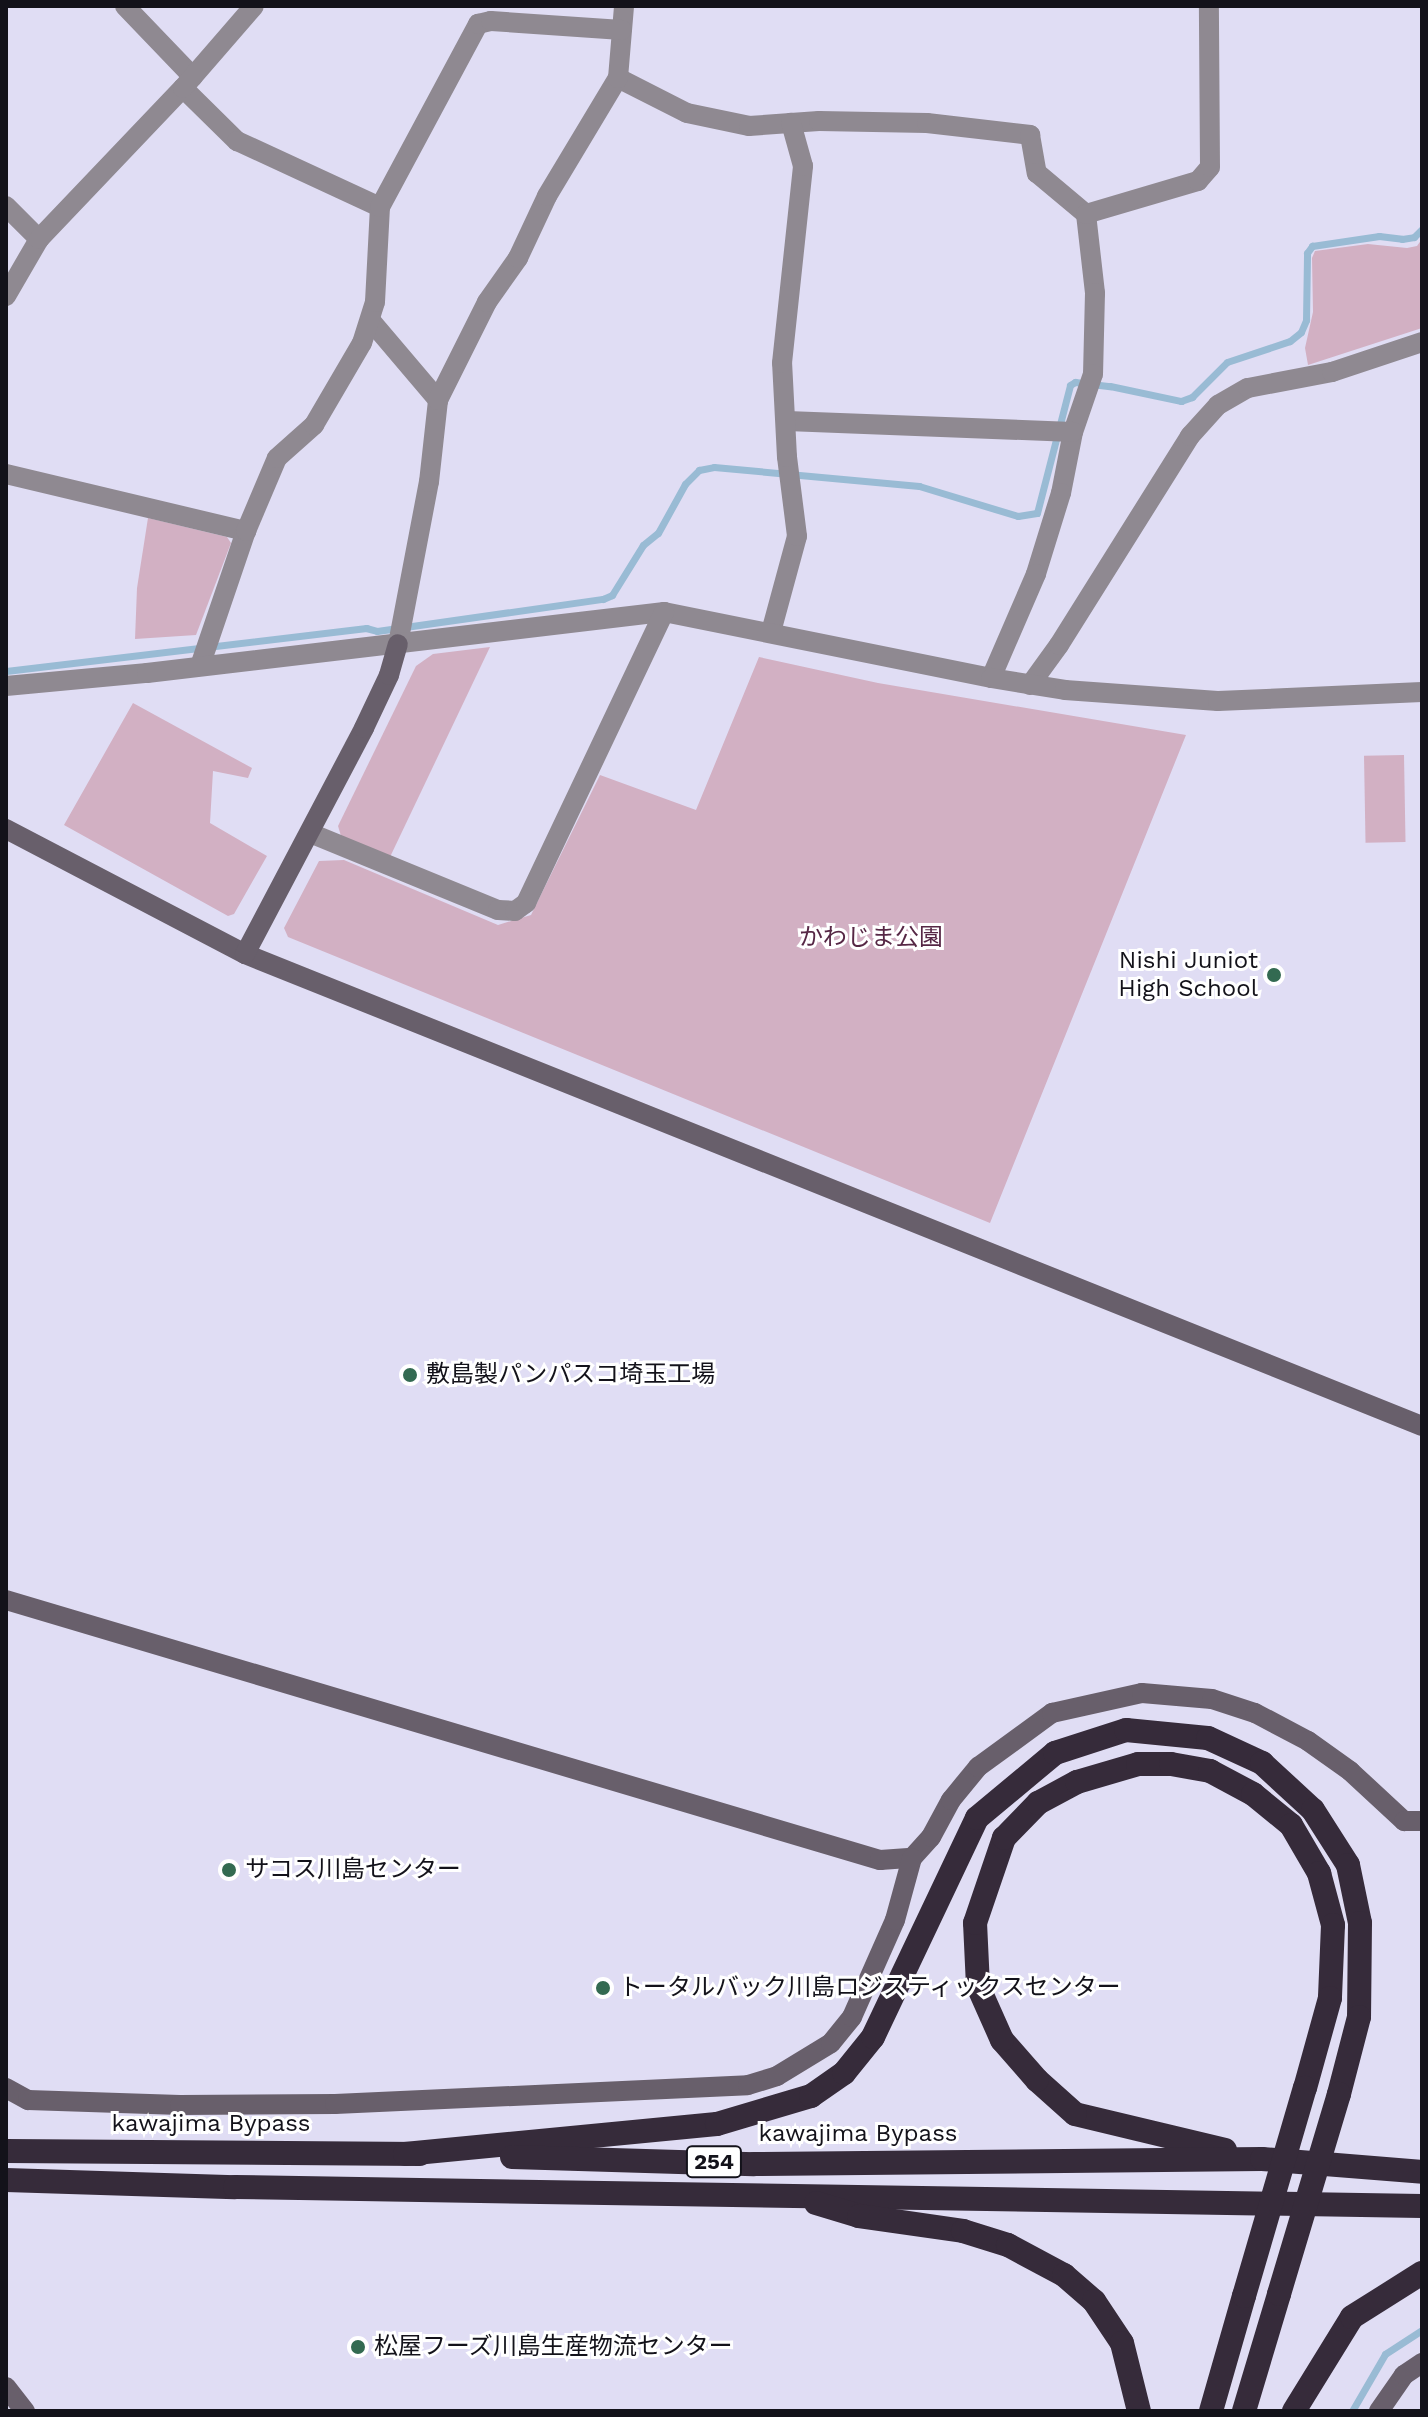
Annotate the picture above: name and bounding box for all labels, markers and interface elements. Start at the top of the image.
park label: かわじま公園 [799,924,943,952]
place label: Nishi Juniot High School [1118,947,1258,1003]
marker: Nishi Juniot High School [1265,966,1283,984]
place label: 敷島製パンパスコ埼玉工場 [426,1361,714,1389]
marker: 敷島製パンパスコ埼玉工場 [401,1366,419,1384]
place label: サコス川島センター [245,1856,461,1884]
marker: サコス川島センター [220,1861,238,1879]
place label: トータルバック川島ロジスティックスセンター [619,1974,1123,2002]
marker: トータルバック川島ロジスティックスセンター [594,1979,612,1997]
street label: kawajima Bypass [111,2110,311,2138]
street label: kawajima Bypass [758,2120,958,2148]
road number: 254 [684,2144,744,2180]
place label: 松屋フーズ川島生産物流センター [374,2333,734,2361]
marker: 松屋フーズ川島生産物流センター [349,2338,367,2356]

